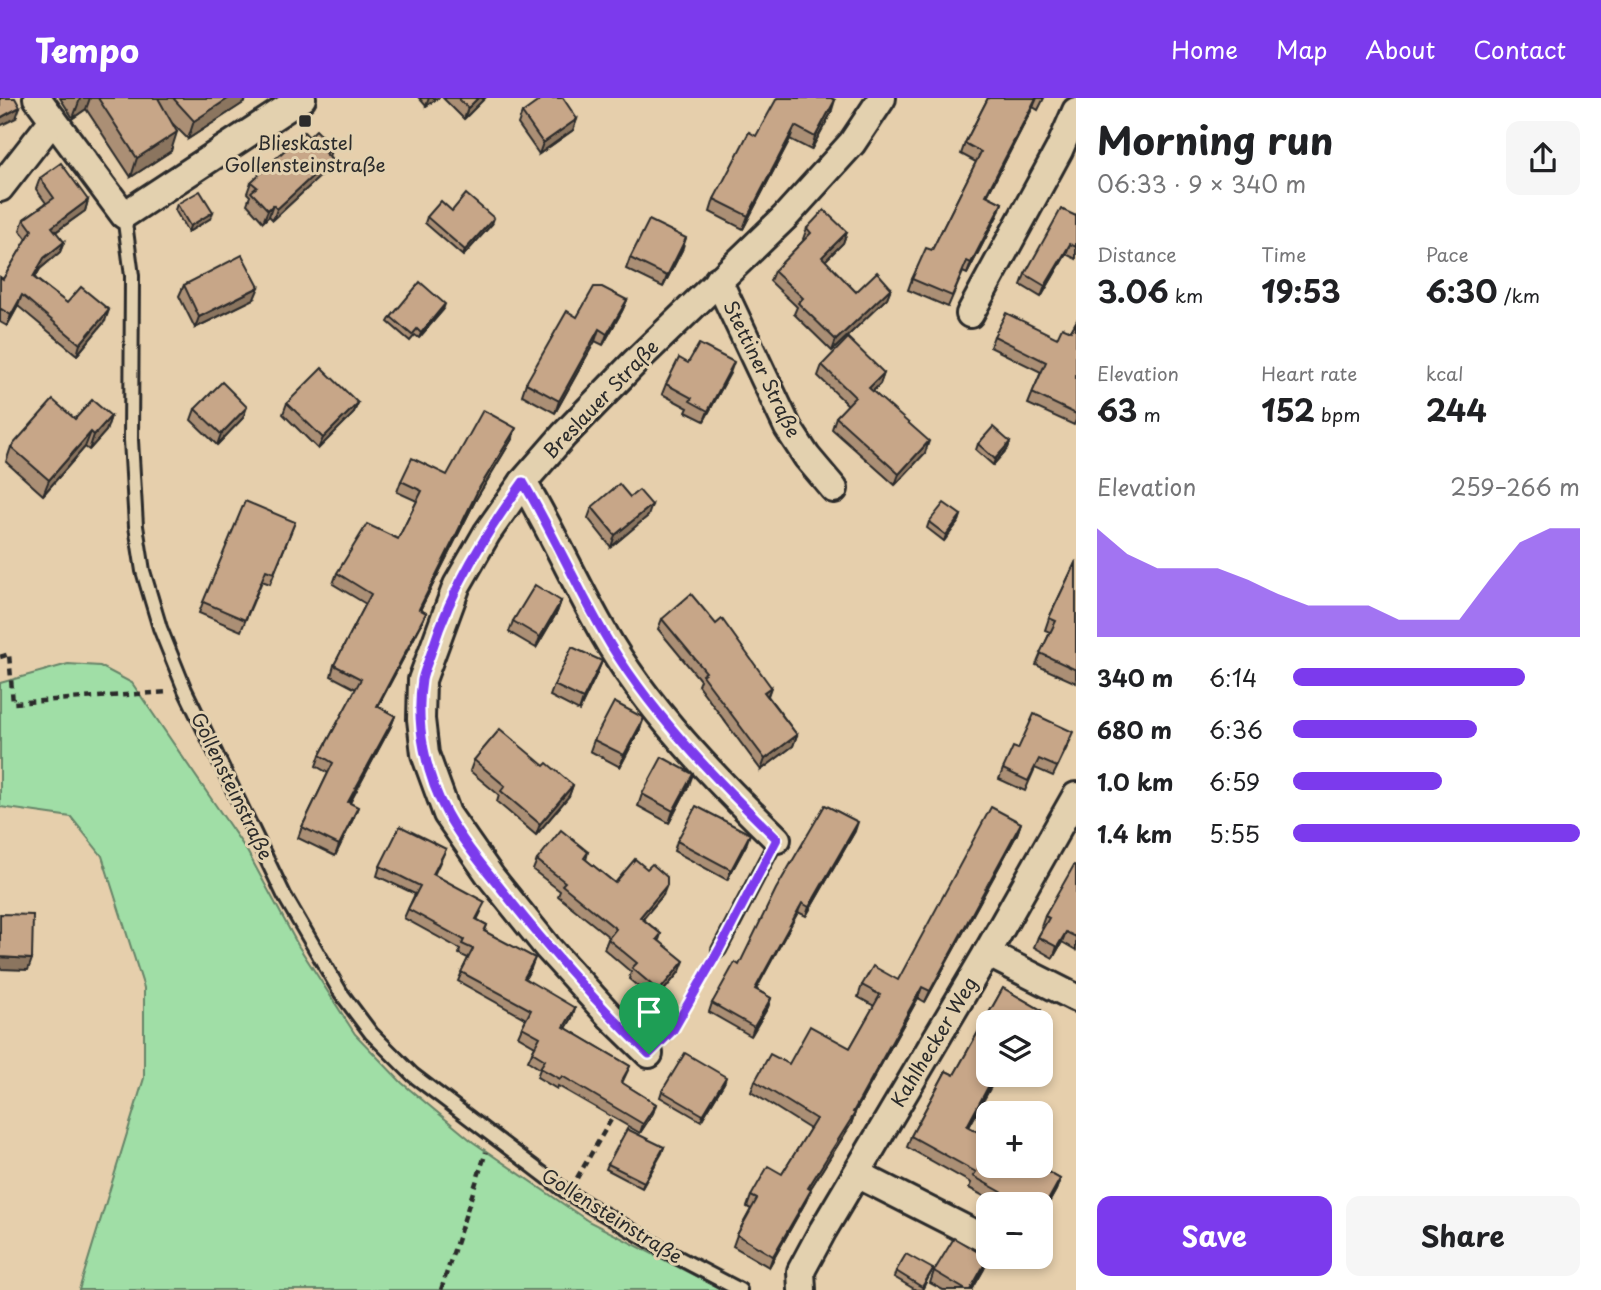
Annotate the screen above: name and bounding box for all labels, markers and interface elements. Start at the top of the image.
text: Tempo [35,24,139,74]
text: Home [1171,31,1238,67]
text: Map [1276,31,1327,67]
text: About [1365,31,1435,67]
text: Contact [1473,31,1566,67]
text: Morning run [1097,111,1333,168]
marker: Blieskastel Gollensteinstraße [297,113,313,129]
button: share [1506,121,1580,195]
place label: Blieskastel Gollensteinstraße [224,128,386,178]
text: 06:33 · 9 × 340 m [1097,166,1306,201]
text: Distance [1097,240,1177,268]
text: Time [1261,240,1306,268]
text: Pace [1426,240,1469,268]
text: 3.06 [1097,268,1169,313]
text: 19:53 [1261,268,1341,313]
text: 6:30 [1426,268,1497,313]
text: km [1169,281,1203,309]
text: /km [1497,281,1540,309]
street label: Stettiner Straße [717,295,808,442]
street label: Breslauer Straße [536,333,664,464]
text: Elevation [1097,359,1179,387]
text: Heart rate [1261,359,1357,387]
text: kcal [1426,359,1464,387]
text: 63 [1097,387,1137,432]
text: 152 [1261,387,1315,432]
text: 244 [1426,387,1487,432]
text: m [1137,400,1161,428]
text: bpm [1315,400,1360,428]
text: Elevation [1097,469,1196,504]
text: 259–266 m [1450,469,1580,504]
text: 340 m [1097,660,1173,695]
text: 6:14 [1209,660,1257,695]
street label: Gollensteinstraße [185,707,281,864]
text: 680 m [1097,712,1172,747]
text: 6:36 [1209,712,1263,747]
text: 1.0 km [1097,764,1174,799]
text: 6:59 [1209,764,1260,799]
text: 1.4 km [1097,816,1172,851]
text: 5:55 [1209,816,1260,851]
street label: Kahlhecker Weg [883,971,983,1112]
pin [619,982,679,1054]
icon: arrive [630,993,668,1031]
map controls [976,1010,1053,1269]
button: layers [976,1010,1053,1087]
button: + [976,1101,1053,1178]
street label: Gollensteinstraße [537,1161,688,1270]
button: − [976,1192,1053,1269]
button: Save [1097,1196,1332,1276]
button: Share [1346,1196,1580,1276]

